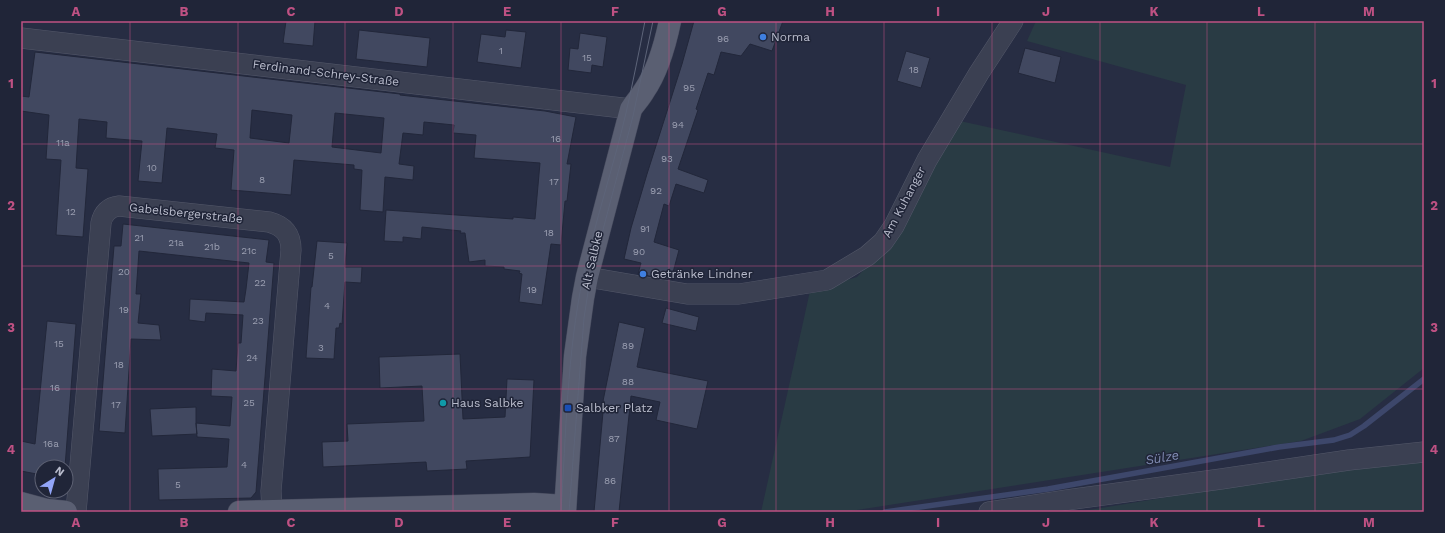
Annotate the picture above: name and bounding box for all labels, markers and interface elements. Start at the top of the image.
text: A [72,4,81,19]
text: B [180,4,189,19]
text: C [287,4,296,19]
text: D [394,4,404,19]
text: E [503,4,511,19]
text: F [611,4,619,19]
text: G [717,4,727,19]
text: H [825,4,835,19]
text: I [936,4,940,19]
text: J [1042,4,1050,19]
text: K [1149,4,1159,19]
text: L [1257,4,1265,19]
text: M [1363,4,1375,19]
place label: Norma [771,30,810,44]
marker: Norma [758,32,768,42]
house number: 96 [717,33,729,44]
house number: 1 [499,45,503,56]
house number: 15 [582,52,592,63]
street label: Ferdinand-Schrey-Straße [252,57,400,89]
house number: 18 [909,64,919,75]
text: 1 [8,76,14,91]
text: 1 [1431,76,1437,91]
house number: 95 [683,82,695,93]
house number: 94 [672,119,684,130]
house number: 16 [551,133,561,144]
house number: 11a [56,137,70,148]
house number: 93 [661,153,673,164]
house number: 10 [147,162,157,173]
street label: Am Kuhanger [879,164,929,240]
house number: 8 [259,174,265,185]
house number: 17 [549,176,559,187]
house number: 92 [650,185,662,196]
text: 2 [7,198,15,213]
text: 2 [1430,198,1438,213]
street label: Gabelsbergerstraße [129,200,244,226]
house number: 12 [66,206,76,217]
house number: 91 [640,223,650,234]
house number: 18 [544,227,554,238]
street label: Alt Salbke [578,229,606,291]
house number: 21 [134,232,144,243]
house number: 21a [168,237,184,248]
house number: 21b [204,241,220,252]
house number: 21c [241,245,257,256]
house number: 90 [633,246,645,257]
house number: 5 [328,250,334,261]
house number: 20 [118,266,130,277]
place label: Getränke Lindner [651,267,753,281]
marker: Getränke Lindner [638,269,648,279]
house number: 22 [254,277,266,288]
house number: 19 [527,284,537,295]
house number: 4 [324,300,330,311]
house number: 19 [119,304,129,315]
house number: 23 [252,315,264,326]
text: 3 [7,320,15,335]
text: 3 [1430,320,1438,335]
house number: 15 [54,338,64,349]
house number: 89 [622,340,634,351]
house number: 3 [318,342,324,353]
house number: 24 [246,352,258,363]
house number: 18 [114,359,124,370]
house number: 88 [622,376,634,387]
house number: 16 [50,382,60,393]
place label: Haus Salbke [451,396,523,410]
house number: 25 [243,397,255,408]
marker: Haus Salbke [438,398,448,408]
house number: 17 [111,399,121,410]
place label: Salbker Platz [576,401,653,415]
marker: Salbker Platz [563,403,573,413]
house number: 87 [608,433,620,444]
house number: 16a [43,438,59,449]
text: 4 [7,442,16,457]
text: 4 [1430,442,1439,457]
water label: Sülze [1144,447,1180,468]
north arrow [34,459,74,499]
house number: 4 [241,459,247,470]
text: N [53,464,67,479]
house number: 86 [604,475,616,486]
house number: 5 [175,479,181,490]
text: A [72,515,81,530]
text: B [180,515,189,530]
text: C [287,515,296,530]
text: D [394,515,404,530]
text: E [503,515,511,530]
text: F [611,515,619,530]
text: G [717,515,727,530]
text: H [825,515,835,530]
text: I [936,515,940,530]
text: J [1042,515,1050,530]
text: K [1149,515,1159,530]
text: L [1257,515,1265,530]
text: M [1363,515,1375,530]

